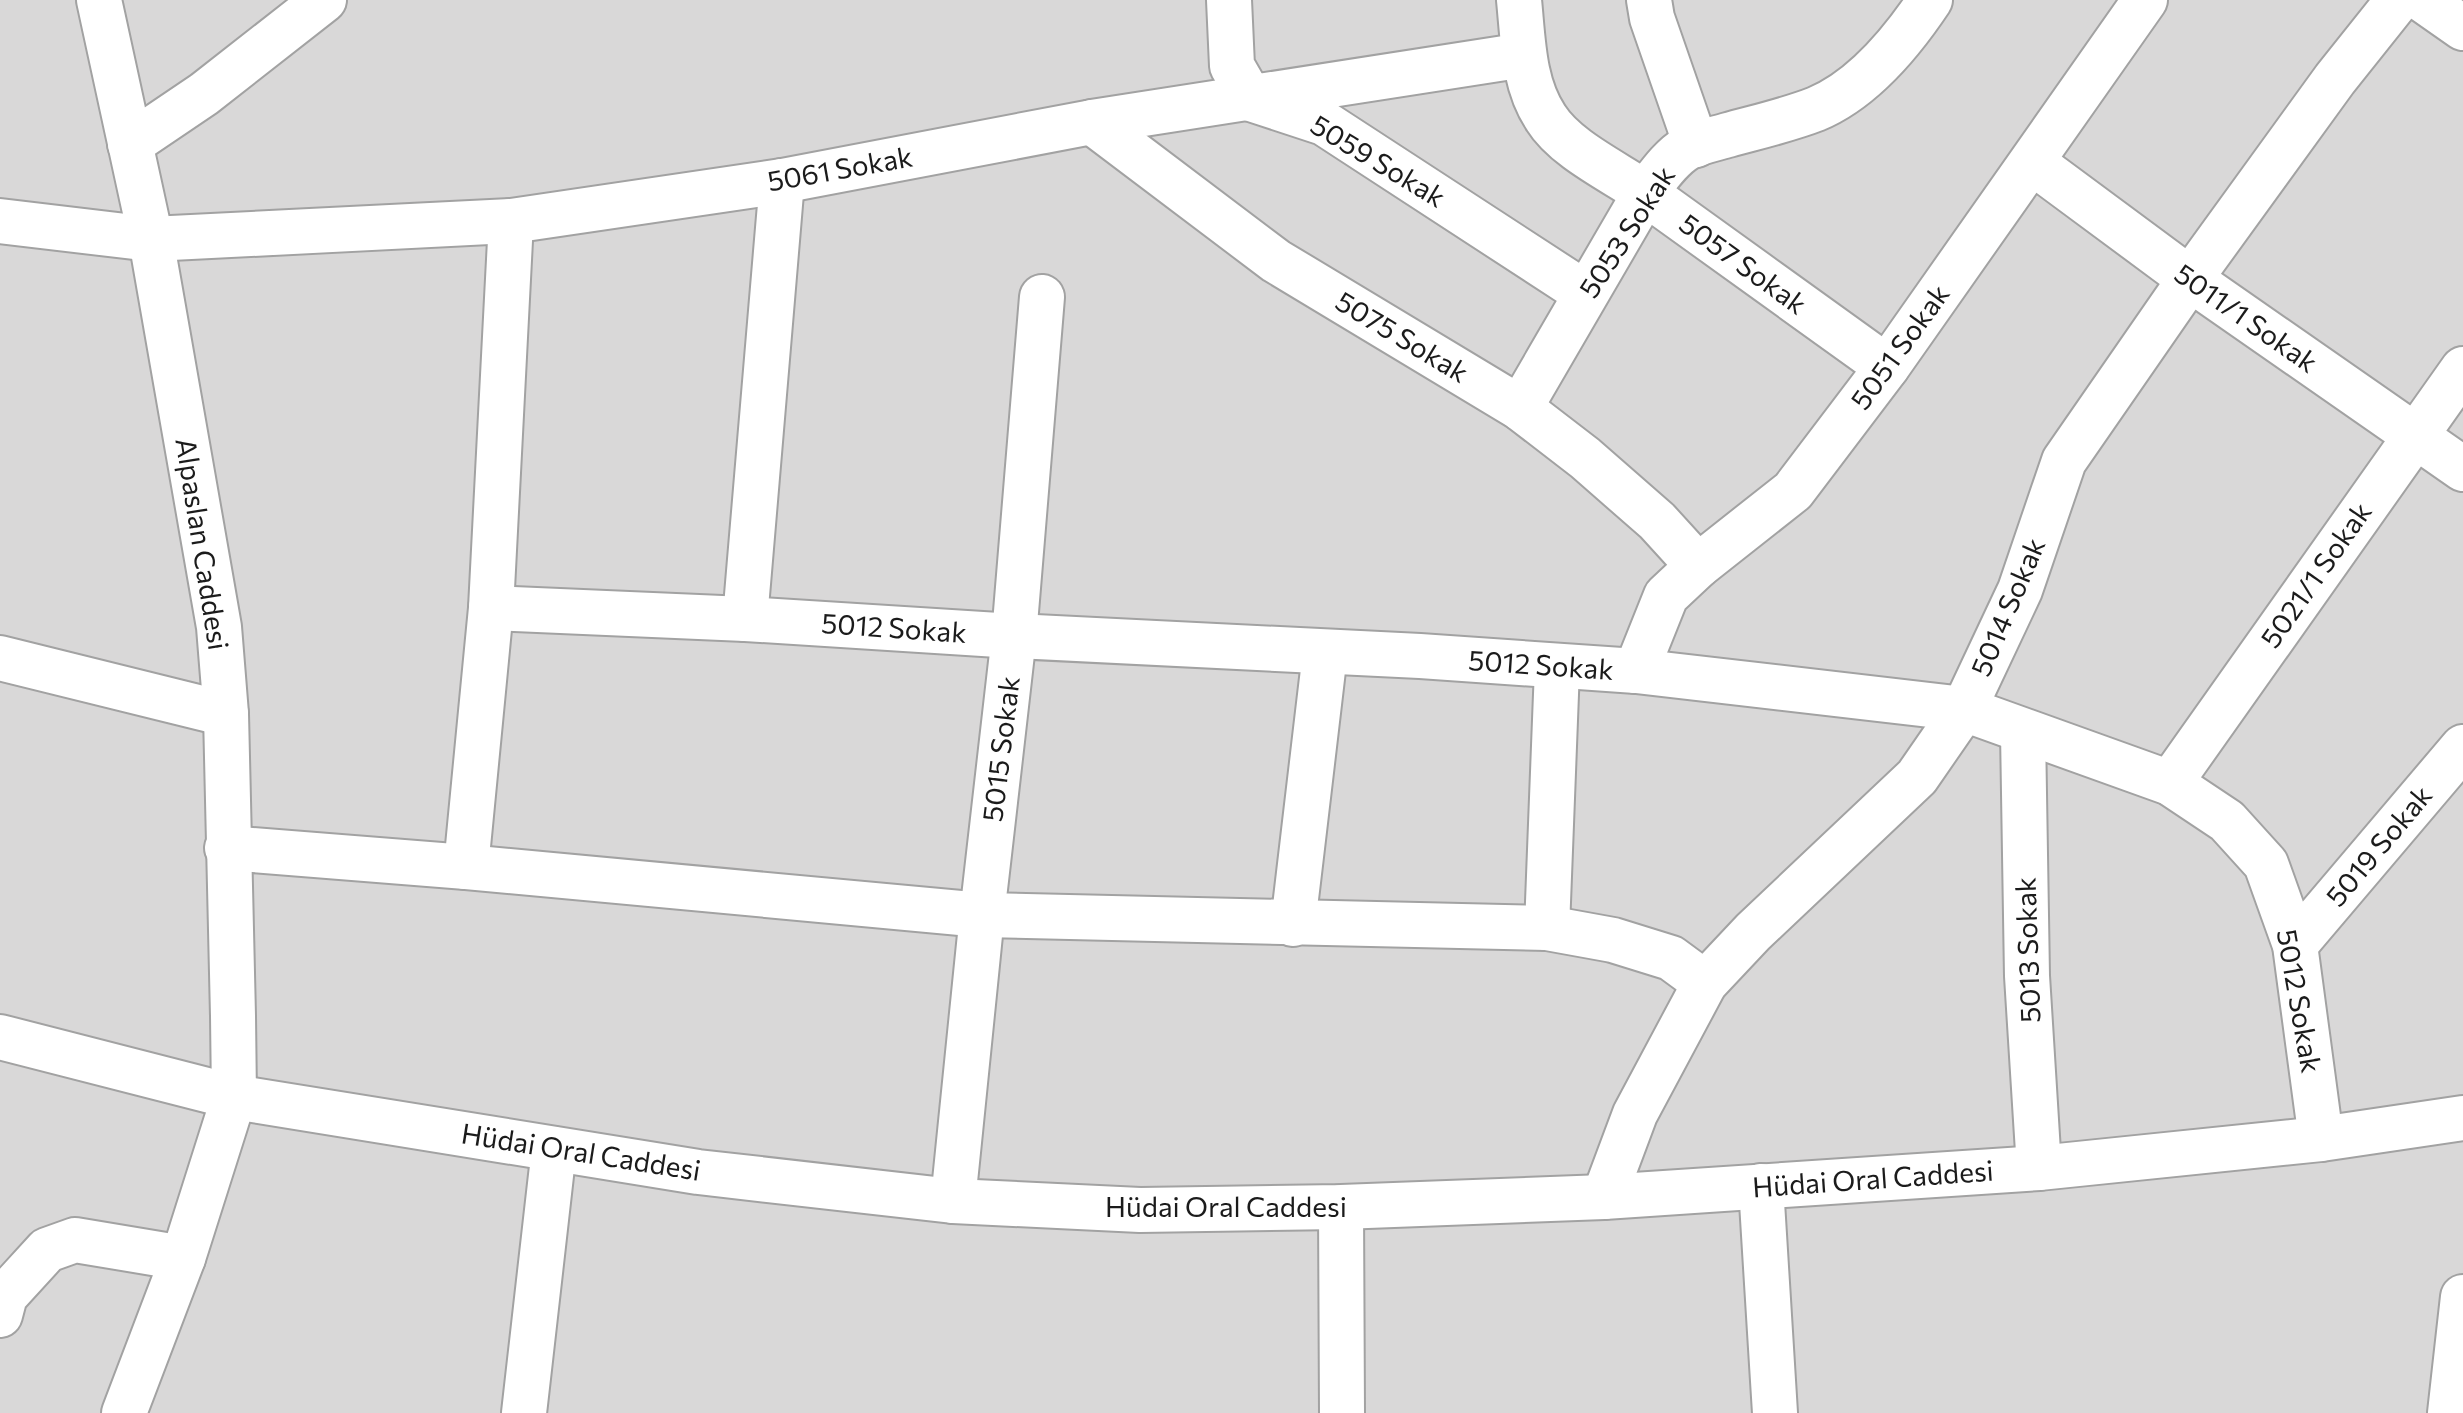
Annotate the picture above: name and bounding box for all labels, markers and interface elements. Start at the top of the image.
street label: 5059 Sokak [1305,107,1452,214]
street label: 5061 Sokak [765,139,915,198]
street label: 5053 Sokak [1571,159,1681,304]
street label: 5057 Sokak [1673,206,1814,321]
street label: 5011/1 Sokak [2169,256,2324,379]
street label: 5051 Sokak [1843,277,1956,415]
street label: 5075 Sokak [1330,283,1475,389]
street label: Alpaslan Caddesi [169,435,237,652]
street label: 5021/1 Sokak [2253,495,2378,654]
street label: 5014 Sokak [1963,532,2051,681]
street label: 5012 Sokak [820,605,968,649]
street label: 5012 Sokak [1467,642,1615,686]
street label: 5015 Sokak [974,674,1026,823]
street label: 5019 Sokak [2318,778,2438,913]
street label: 5013 Sokak [2007,877,2047,1023]
street label: 5012 Sokak [2271,926,2329,1075]
street label: Hüdai Oral Caddesi [459,1115,703,1187]
street label: Hüdai Oral Caddesi [1751,1153,1995,1203]
street label: Hüdai Oral Caddesi [1105,1189,1347,1223]

